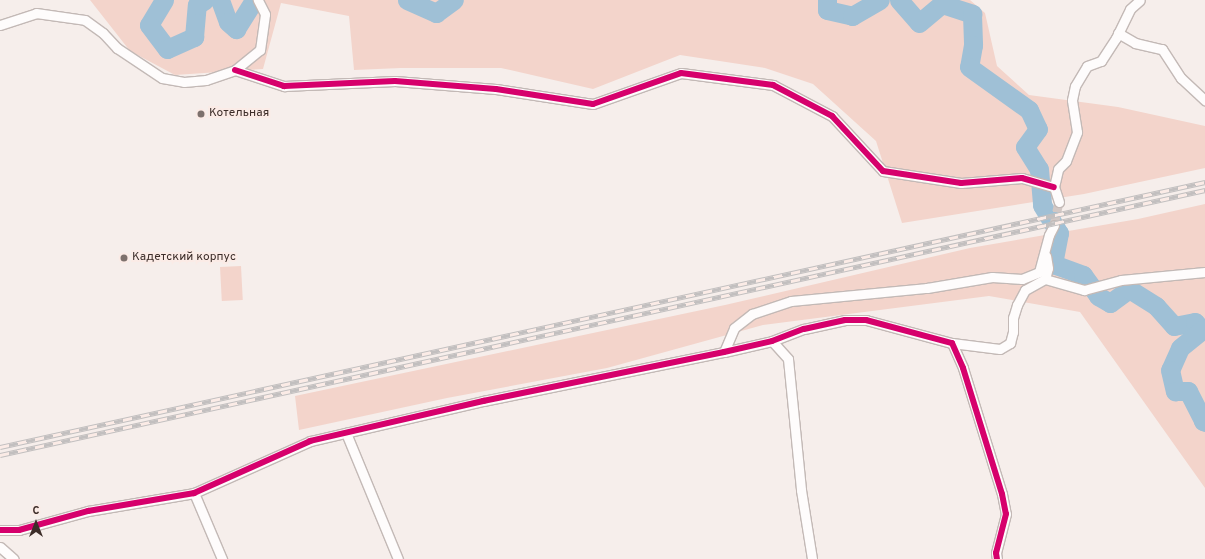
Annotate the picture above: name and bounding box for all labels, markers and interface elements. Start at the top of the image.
place label: Котельная [209,107,269,121]
marker: Котельная [196,109,206,119]
place label: Кадетский корпус [132,251,236,265]
marker: Кадетский корпус [119,253,129,263]
north arrow [16,503,56,543]
text: С [32,504,40,518]

